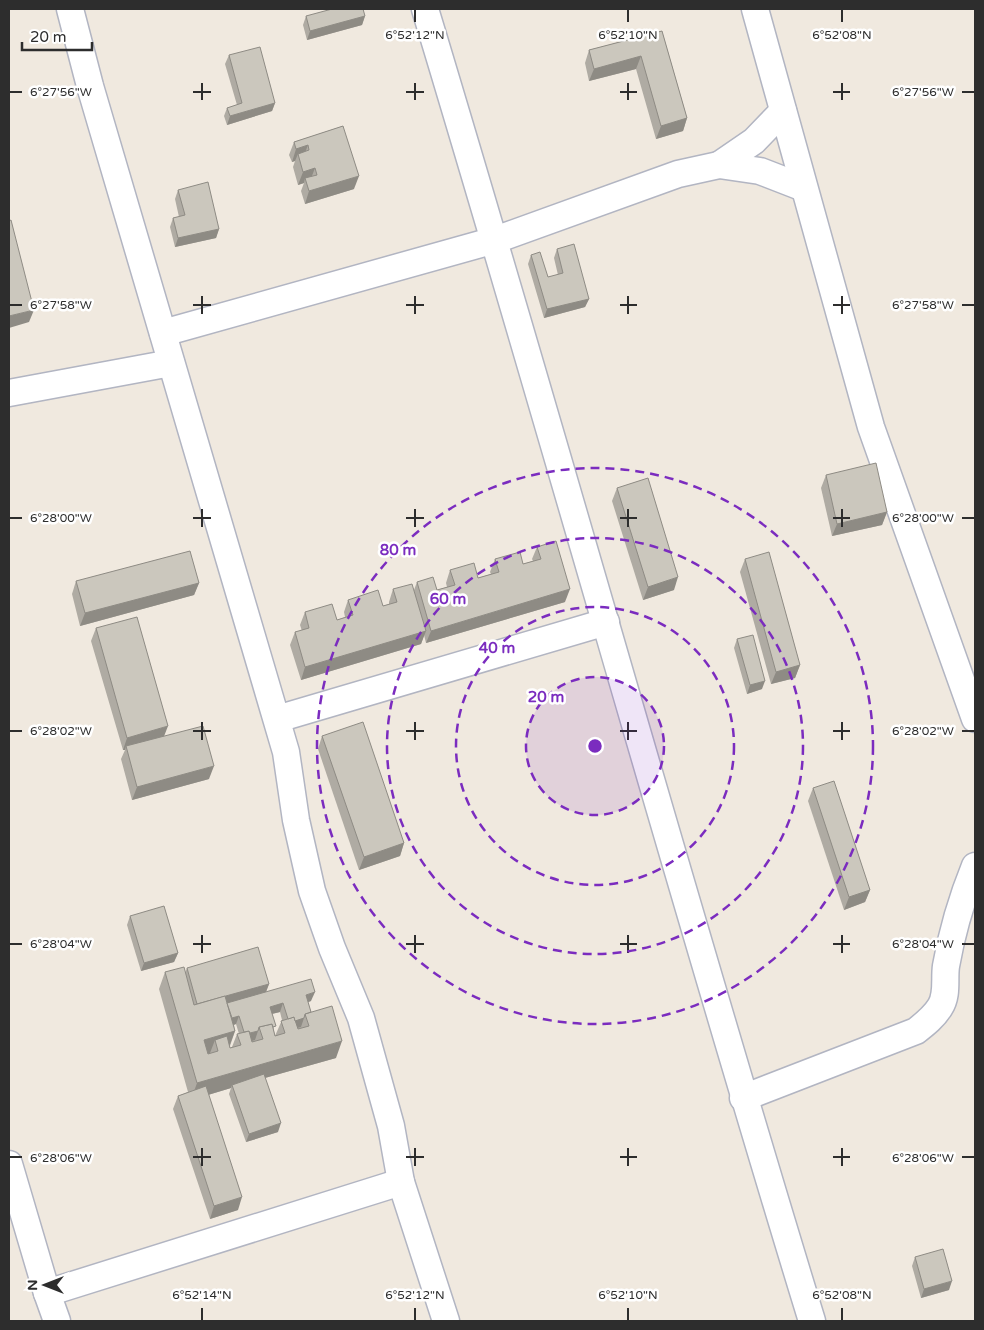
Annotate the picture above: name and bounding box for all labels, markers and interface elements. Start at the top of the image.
scale bar [22,20,92,52]
text: 20 m [30,28,67,46]
text: 6°52'12"N [385,28,445,42]
text: 6°52'10"N [598,28,658,42]
text: 6°52'08"N [812,28,872,42]
text: 6°27'56"W [30,85,92,99]
text: 6°27'56"W [892,85,954,99]
text: 6°27'58"W [30,298,92,312]
text: 6°27'58"W [892,298,954,312]
text: 6°28'00"W [30,511,92,525]
text: 6°28'00"W [892,511,954,525]
text: 80 m [380,541,416,559]
text: 60 m [430,590,466,608]
text: 40 m [479,639,515,657]
text: 20 m [528,688,564,706]
text: 6°28'02"W [30,724,92,738]
text: 6°28'02"W [892,724,954,738]
centre of rings [586,737,604,755]
text: 6°28'04"W [30,937,92,951]
text: 6°28'04"W [892,937,954,951]
text: 6°28'06"W [30,1151,92,1165]
text: 6°28'06"W [892,1151,954,1165]
north arrow [20,1260,70,1310]
text: N [24,1279,41,1291]
text: 6°52'14"N [172,1288,232,1302]
text: 6°52'12"N [385,1288,445,1302]
text: 6°52'10"N [598,1288,658,1302]
text: 6°52'08"N [812,1288,872,1302]

